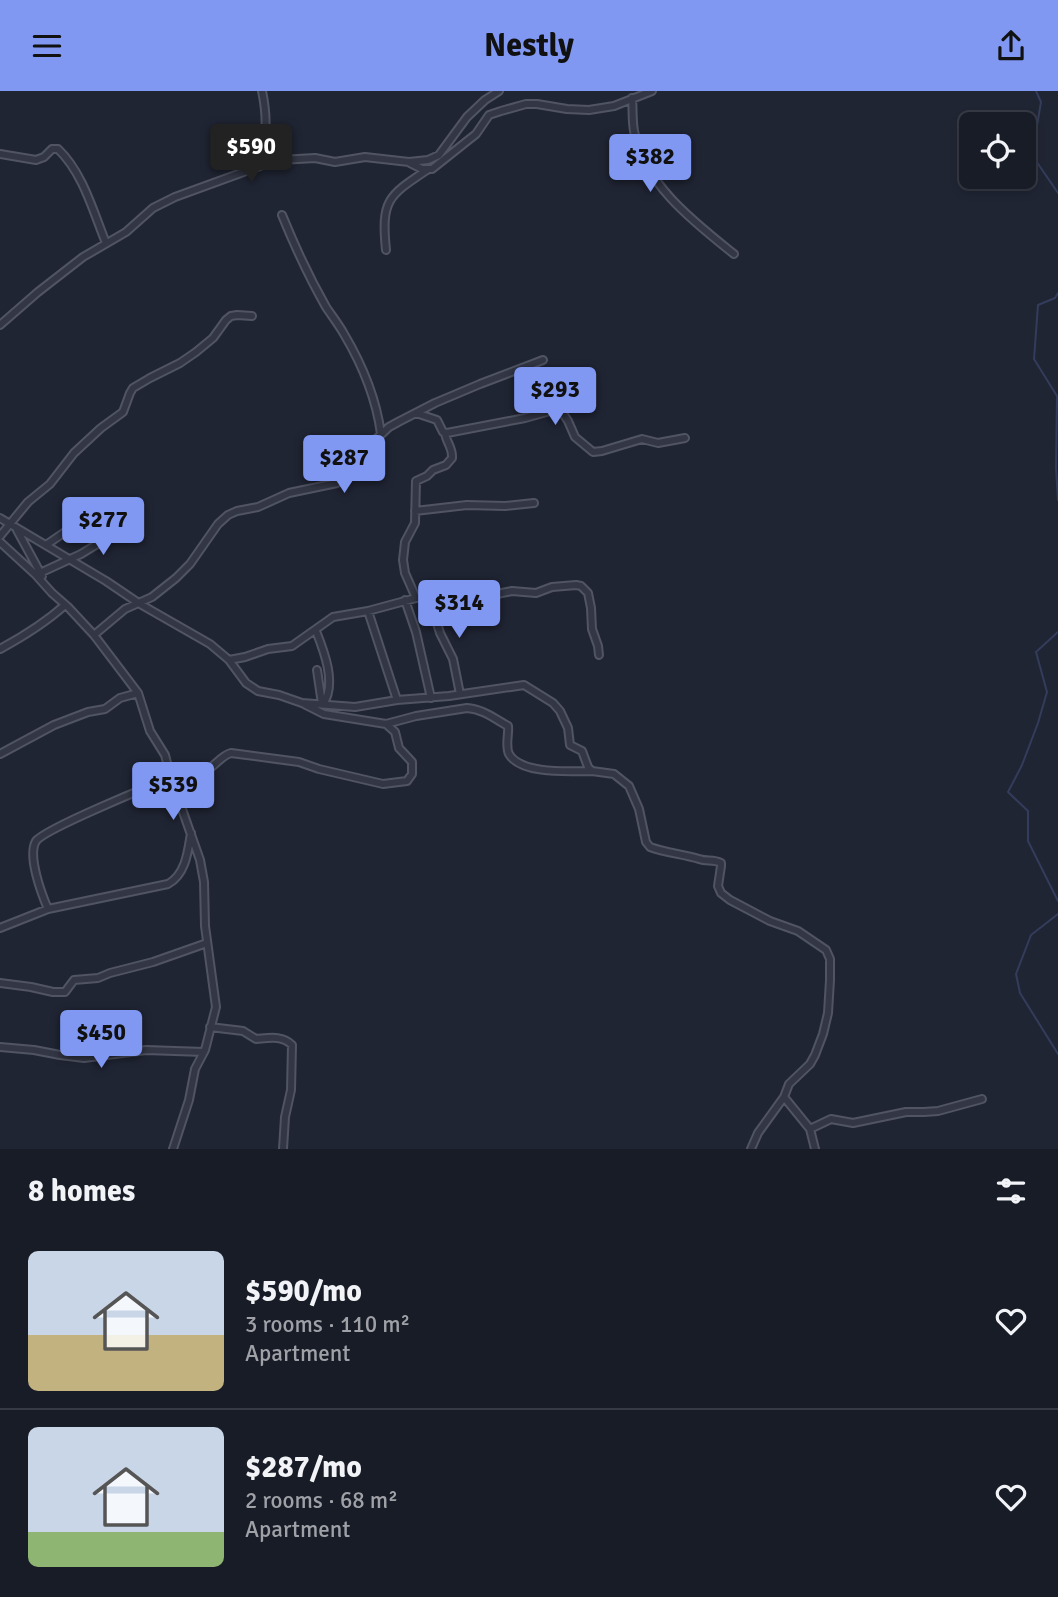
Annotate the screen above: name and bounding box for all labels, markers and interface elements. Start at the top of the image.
text: Nestly [484,26,574,65]
icon: menu [28,27,66,65]
icon: share [992,27,1030,65]
map controls [959,112,1036,189]
button: locate [959,112,1036,189]
pin: $590 [210,125,292,184]
text: $590 [226,132,276,161]
pin: $382 [609,134,691,194]
text: $382 [625,142,675,171]
pin: $293 [514,367,596,427]
text: $293 [530,375,580,404]
pin: $287 [303,435,385,495]
text: $287 [319,443,369,472]
pin: $277 [62,497,144,557]
text: $277 [78,505,128,534]
pin: $314 [418,581,500,640]
text: $314 [434,588,484,617]
pin: $539 [132,763,214,822]
text: $539 [148,770,198,799]
pin: $450 [60,1011,142,1070]
text: $450 [76,1018,126,1047]
icon: filters [992,1172,1030,1210]
text: 8 homes [28,1173,135,1210]
text: $590/mo [245,1273,362,1310]
icon: home [84,1279,168,1363]
icon: heart [992,1302,1030,1340]
text: 3 rooms · 110 m² [245,1310,410,1339]
text: Apartment [245,1339,350,1368]
text: $287/mo [245,1449,362,1486]
icon: home [84,1455,168,1539]
icon: heart [992,1478,1030,1516]
text: 2 rooms · 68 m² [245,1486,398,1515]
text: Apartment [245,1515,350,1544]

